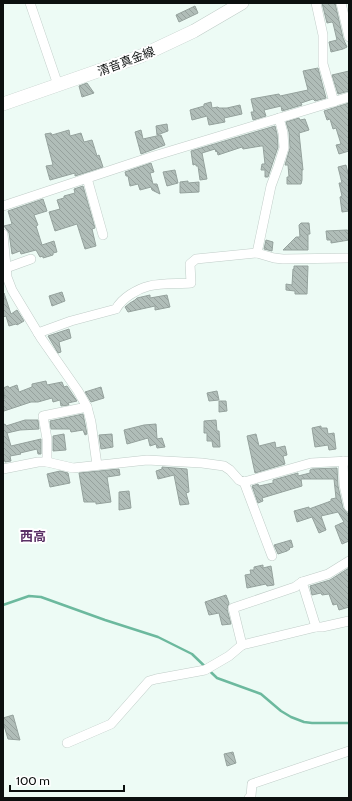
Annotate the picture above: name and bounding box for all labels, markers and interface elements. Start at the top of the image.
street label: 清音真金線 [95,43,157,79]
district label: 西高 [20,528,46,544]
scale bar [10,767,124,793]
text: 100 m [16,773,50,788]

